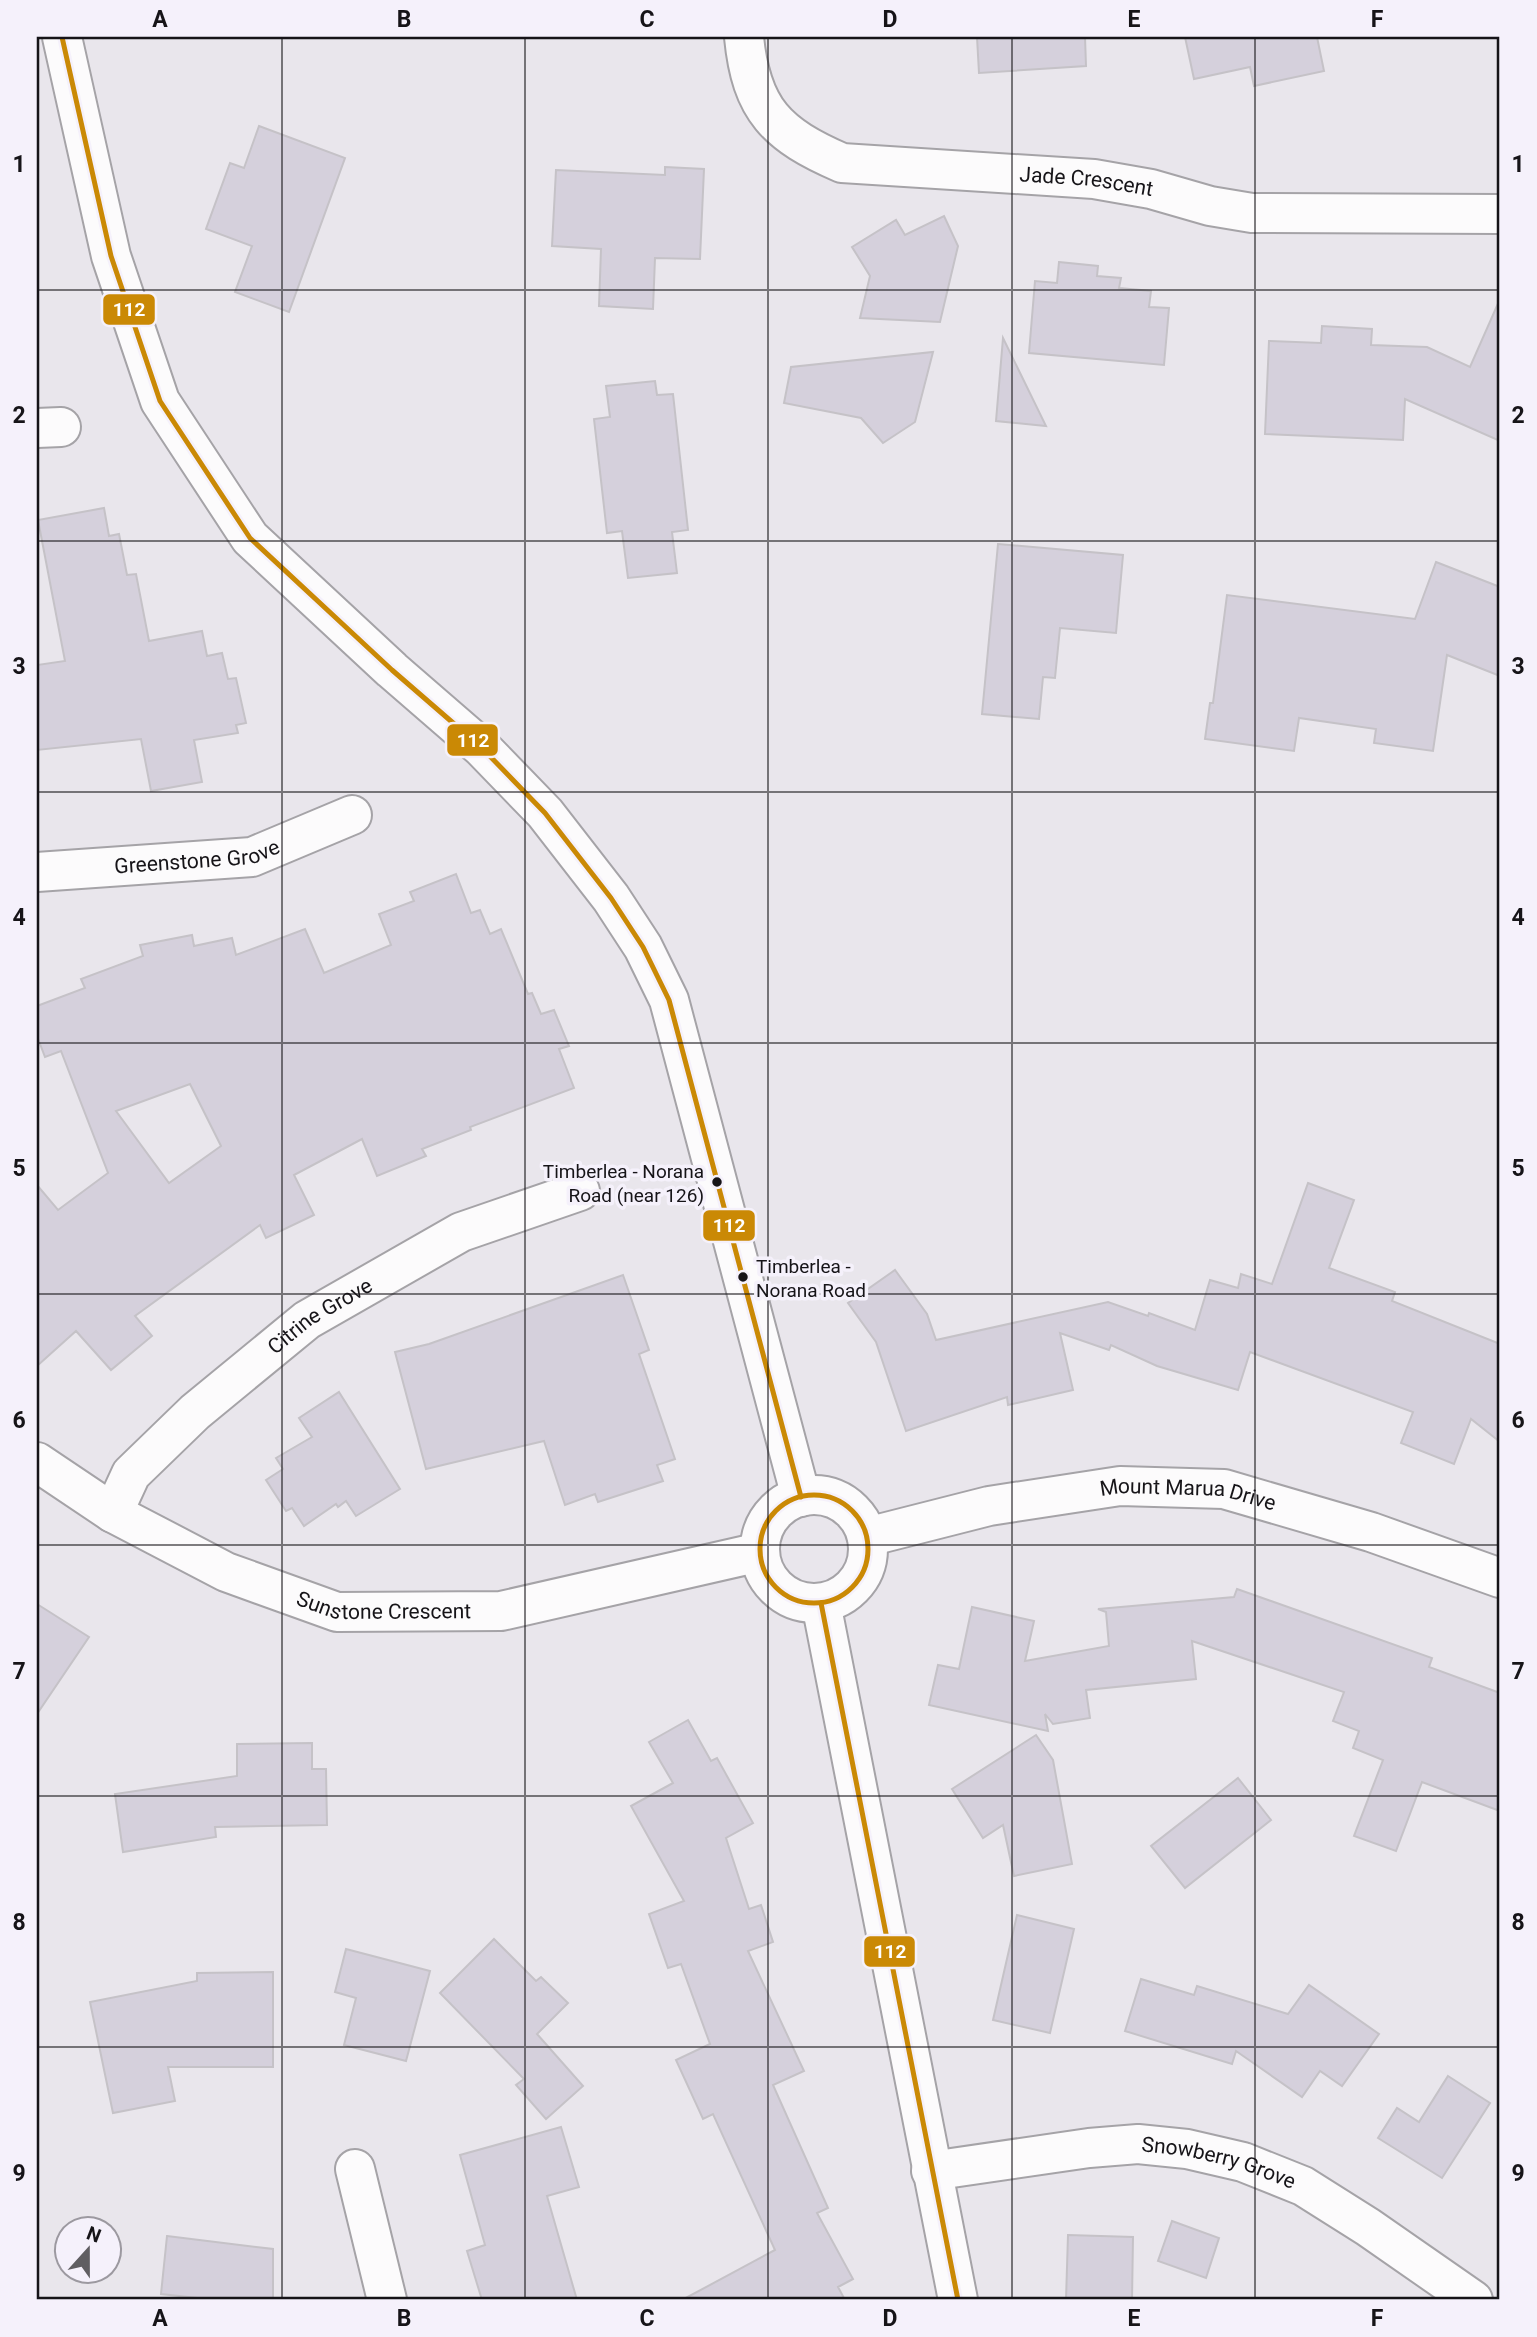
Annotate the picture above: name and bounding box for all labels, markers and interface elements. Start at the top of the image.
text: A [152,6,168,33]
text: B [397,6,411,33]
text: C [639,6,655,33]
text: D [883,6,897,33]
text: E [1128,6,1141,33]
text: F [1371,6,1384,33]
text: 1 [12,151,26,178]
text: 1 [1511,151,1525,178]
street label: Jade Crescent [1019,162,1155,201]
line badge: 112 [102,293,156,326]
text: 112 [113,298,145,321]
text: 2 [12,402,26,429]
text: 2 [1511,402,1525,429]
text: 3 [12,653,26,680]
text: 3 [1511,653,1525,680]
line badge: 112 [446,723,499,757]
text: 112 [457,729,489,752]
street label: Greenstone Grove [114,835,283,879]
text: 4 [12,904,26,931]
text: 4 [1511,904,1525,931]
text: 5 [12,1155,26,1182]
text: 5 [1511,1155,1525,1182]
place label: Timberlea - Norana Road (near 126) [543,1160,704,1207]
marker: Timberlea - Norana Road (near 126) [710,1175,724,1189]
line badge: 112 [702,1209,756,1242]
text: 112 [713,1214,745,1237]
place label: Timberlea - Norana Road [756,1255,866,1302]
marker: Timberlea - Norana Road [736,1270,750,1284]
street label: Citrine Grove [263,1273,376,1359]
text: 6 [12,1407,26,1434]
text: 6 [1511,1407,1525,1434]
street label: Mount Marua Drive [1098,1474,1279,1516]
street label: Sunstone Crescent [293,1586,471,1625]
text: 7 [12,1658,26,1685]
text: 7 [1511,1658,1525,1685]
text: 8 [12,1909,26,1936]
text: 8 [1511,1909,1525,1936]
line badge: 112 [863,1935,916,1968]
text: 112 [874,1940,906,1963]
street label: Snowberry Grove [1141,2132,1299,2194]
text: 9 [12,2160,26,2187]
text: 9 [1511,2160,1525,2187]
north arrow [52,2214,122,2284]
text: N [84,2221,104,2248]
text: A [152,2305,168,2332]
text: B [397,2305,411,2332]
text: C [639,2305,655,2332]
text: D [883,2305,897,2332]
text: E [1128,2305,1141,2332]
text: F [1371,2305,1384,2332]

